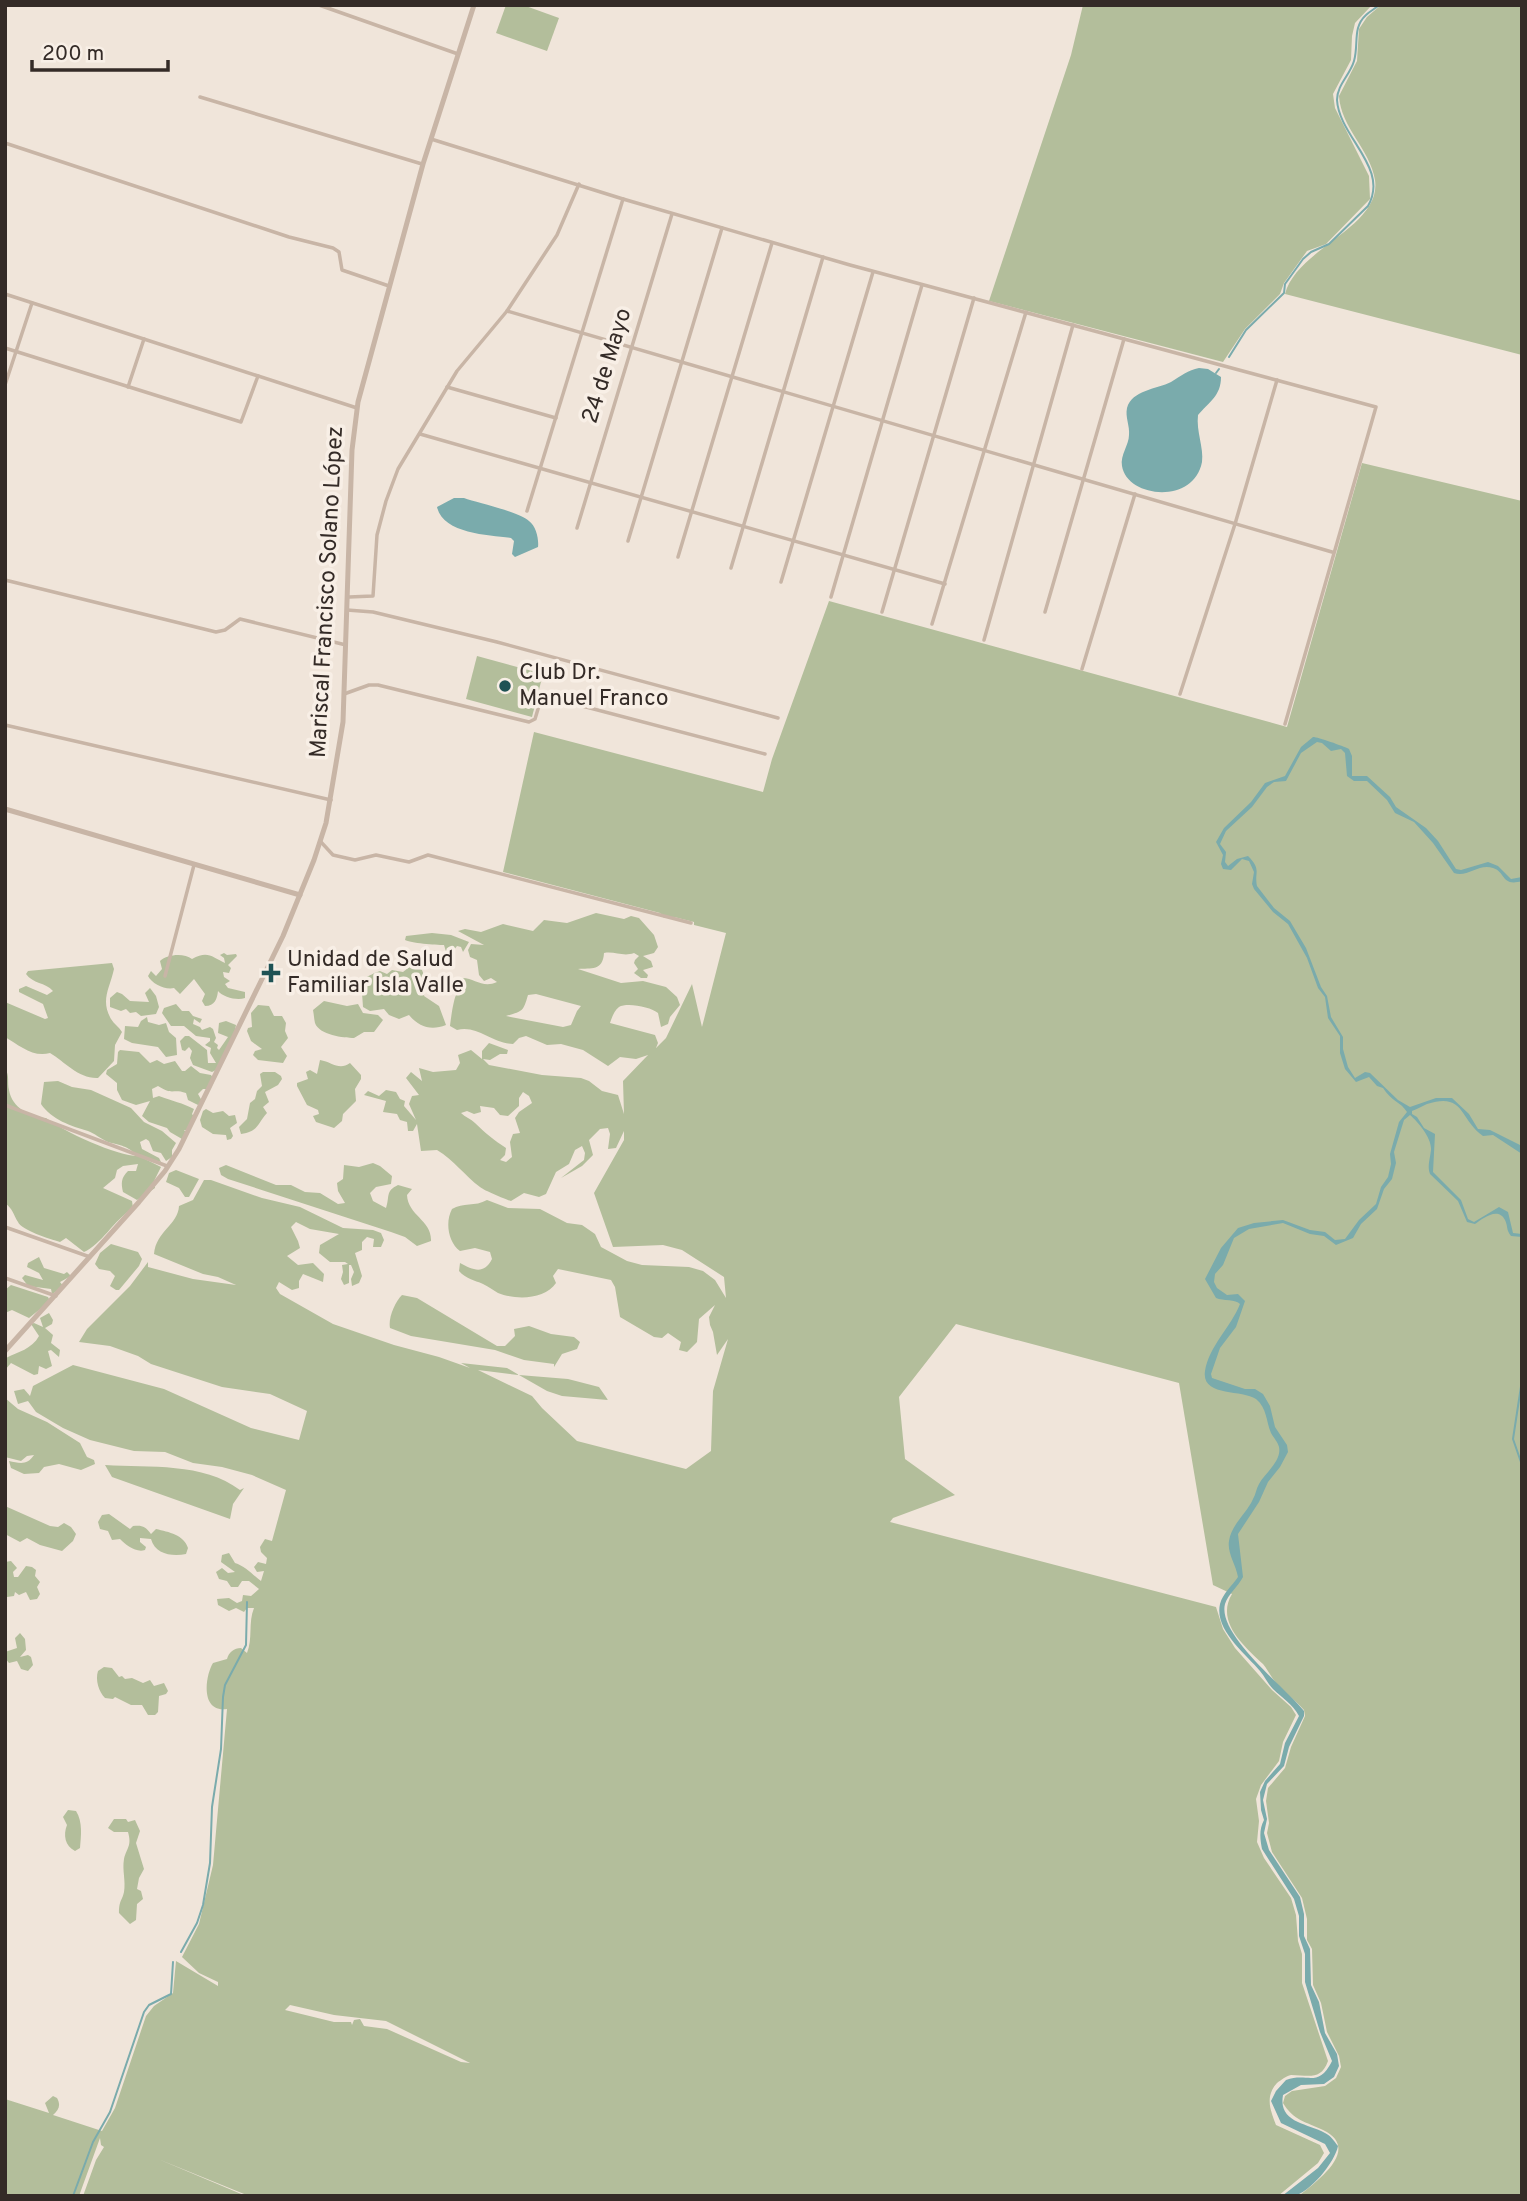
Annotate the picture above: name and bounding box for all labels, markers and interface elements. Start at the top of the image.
scale bar [32,28,168,72]
text: 200 m [42,41,104,68]
street label: 24 de Mayo [577,305,639,427]
street label: Mariscal Francisco Solano López [305,425,351,759]
place label: Club Dr. Manuel Franco [519,659,669,714]
marker: Club Dr. Manuel Franco [497,678,513,694]
place label: Unidad de Salud Familiar Isla Valle [287,946,464,1001]
marker: Unidad de Salud Familiar Isla Valle [261,963,281,983]

